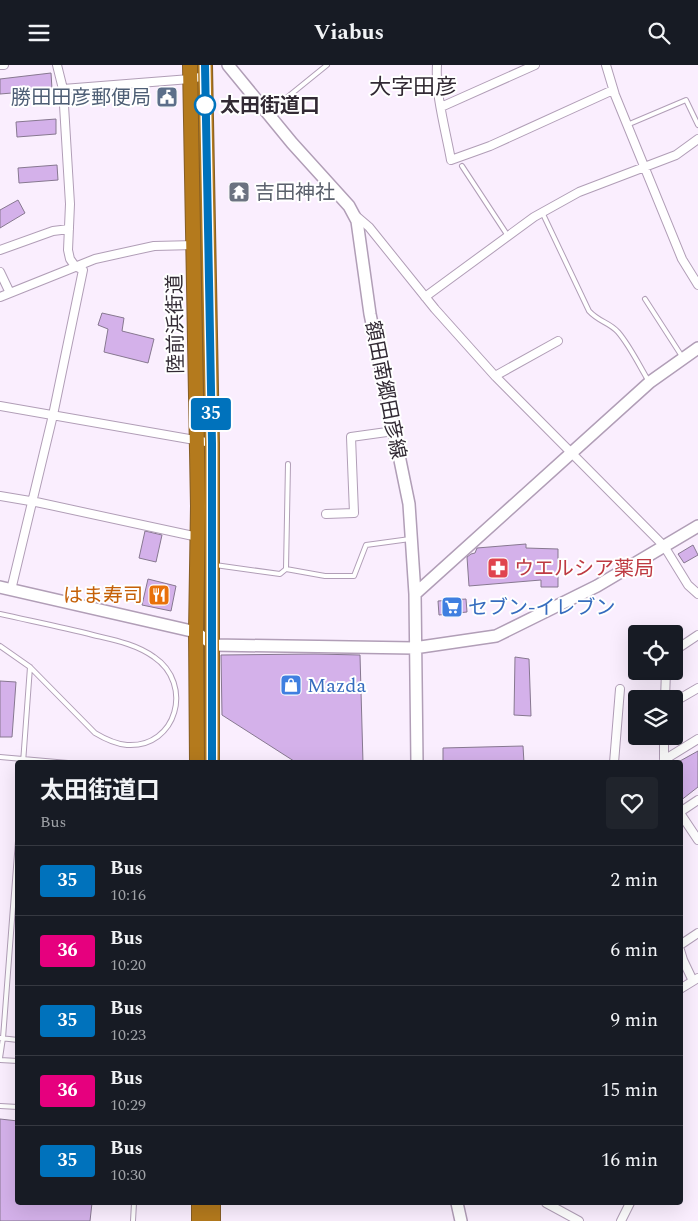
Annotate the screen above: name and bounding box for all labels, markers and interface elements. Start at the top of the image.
text: Viabus [314,16,384,49]
icon: menu [25,19,53,47]
icon: search [645,19,673,47]
district label: 大字田彦 [369,71,457,104]
place label: 勝田田彦郵便局 [11,83,151,113]
public building icon: 勝田田彦郵便局 [155,85,179,109]
place label: 太田街道口 [220,91,320,121]
marker: 太田街道口 [194,94,216,116]
place label: 吉田神社 [255,178,335,208]
temple icon: 吉田神社 [227,180,251,204]
street label: 陸前浜街道 [160,274,192,374]
street label: 額田南郷田彦線 [357,319,413,462]
line badge: 35 [188,398,234,430]
text: 35 [201,400,221,427]
place label: ウエルシア薬局 [514,554,654,584]
pharmacy icon: ウエルシア薬局 [486,556,510,580]
place label: はま寿司 [63,581,143,611]
restaurant icon: はま寿司 [147,583,171,607]
place label: セブン-イレブン [468,593,616,623]
supermarket icon: セブン-イレブン [440,595,464,619]
map controls [628,625,683,745]
button: locate [628,625,683,680]
place label: Mazda [307,671,366,701]
shop icon: Mazda [279,673,303,697]
button: layers [628,690,683,745]
text: 太田街道口 [40,773,160,809]
button: heart [606,777,658,829]
text: Bus [40,810,66,834]
text: Bus [110,854,143,883]
text: 2 min [610,866,658,895]
text: 35 [57,867,78,894]
text: 10:16 [110,883,146,907]
text: Bus [110,924,143,953]
text: 6 min [610,936,658,965]
text: 36 [57,937,78,964]
text: 10:20 [110,953,146,977]
text: Bus [110,994,143,1023]
text: 9 min [610,1006,658,1035]
text: 35 [57,1007,78,1034]
text: 10:23 [110,1023,146,1047]
text: Bus [110,1064,143,1093]
text: 15 min [601,1076,658,1105]
text: 36 [57,1077,78,1104]
text: 10:29 [110,1093,146,1117]
text: Bus [110,1134,143,1163]
text: 16 min [601,1146,658,1175]
text: 35 [57,1147,78,1174]
text: 10:30 [110,1163,146,1187]

